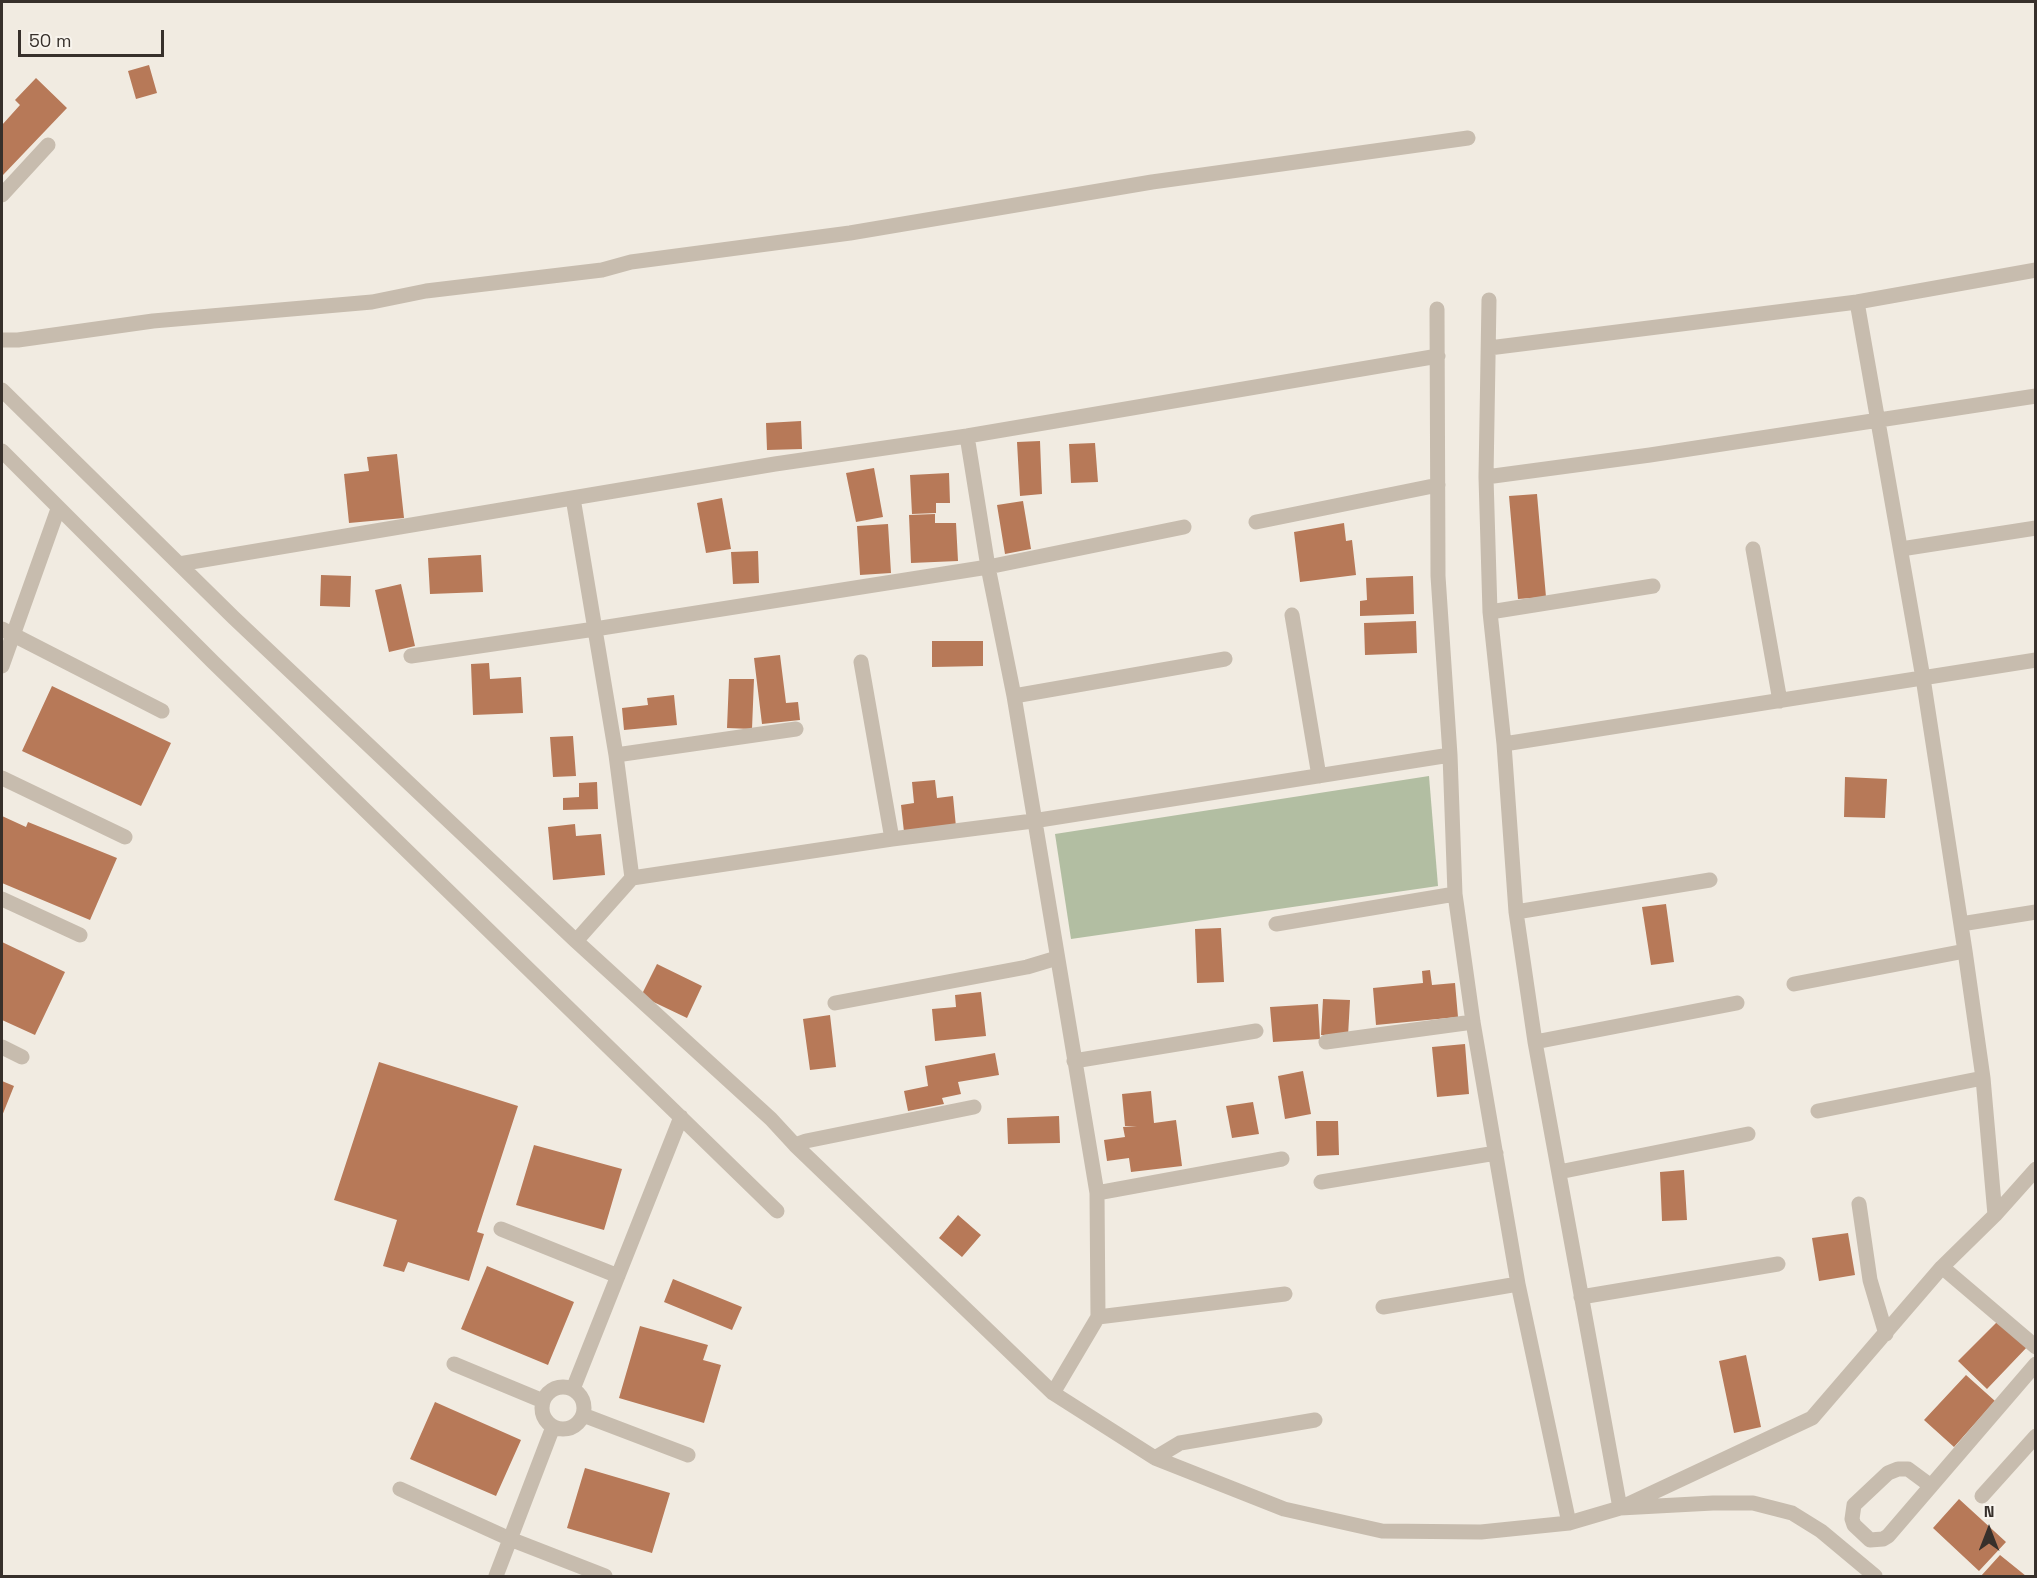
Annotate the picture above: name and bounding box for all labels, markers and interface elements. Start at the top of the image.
scale bar [21,18,166,56]
text: 50 m [29,29,71,52]
north arrow [1959,1500,2019,1560]
text: N [1984,1501,1994,1522]

